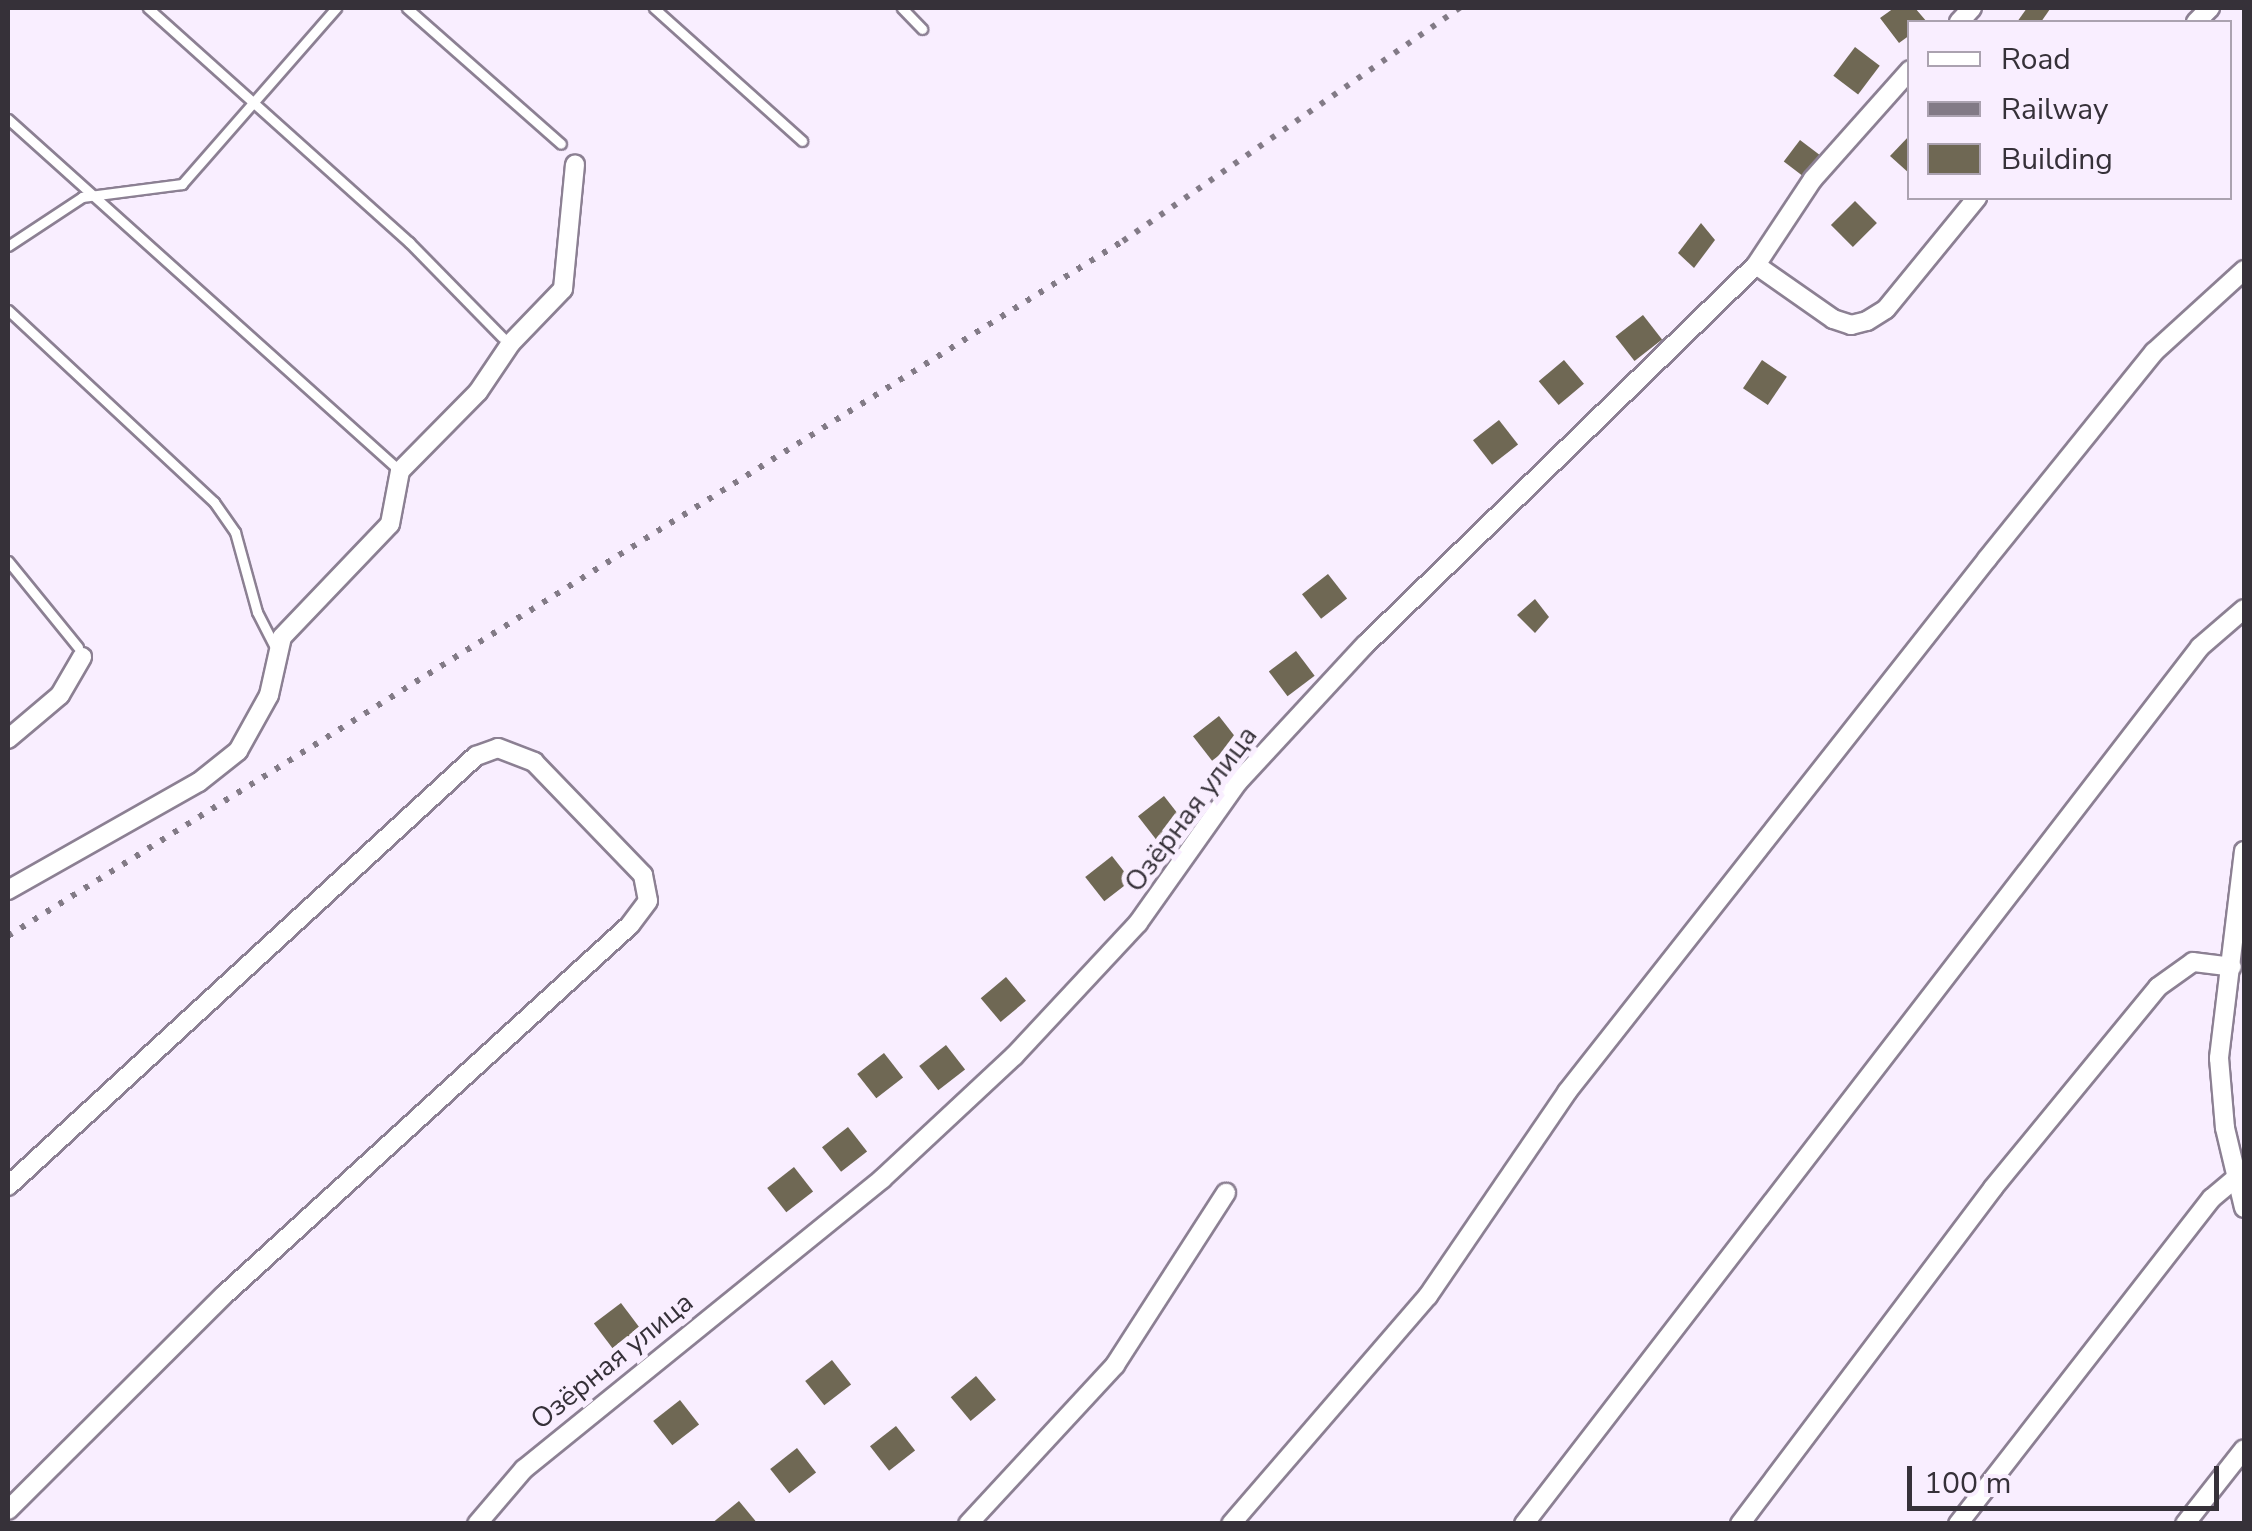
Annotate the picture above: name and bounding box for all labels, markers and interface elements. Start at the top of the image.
legend [1907,20,2232,200]
text: Road [2001,39,2071,80]
text: Railway [2001,89,2109,130]
text: Building [2001,139,2113,180]
street label: Озёрная улица [1118,719,1264,899]
street label: Озёрная улица [524,1285,700,1437]
scale bar [1912,1446,2224,1508]
text: 100 m [1924,1463,2011,1504]

